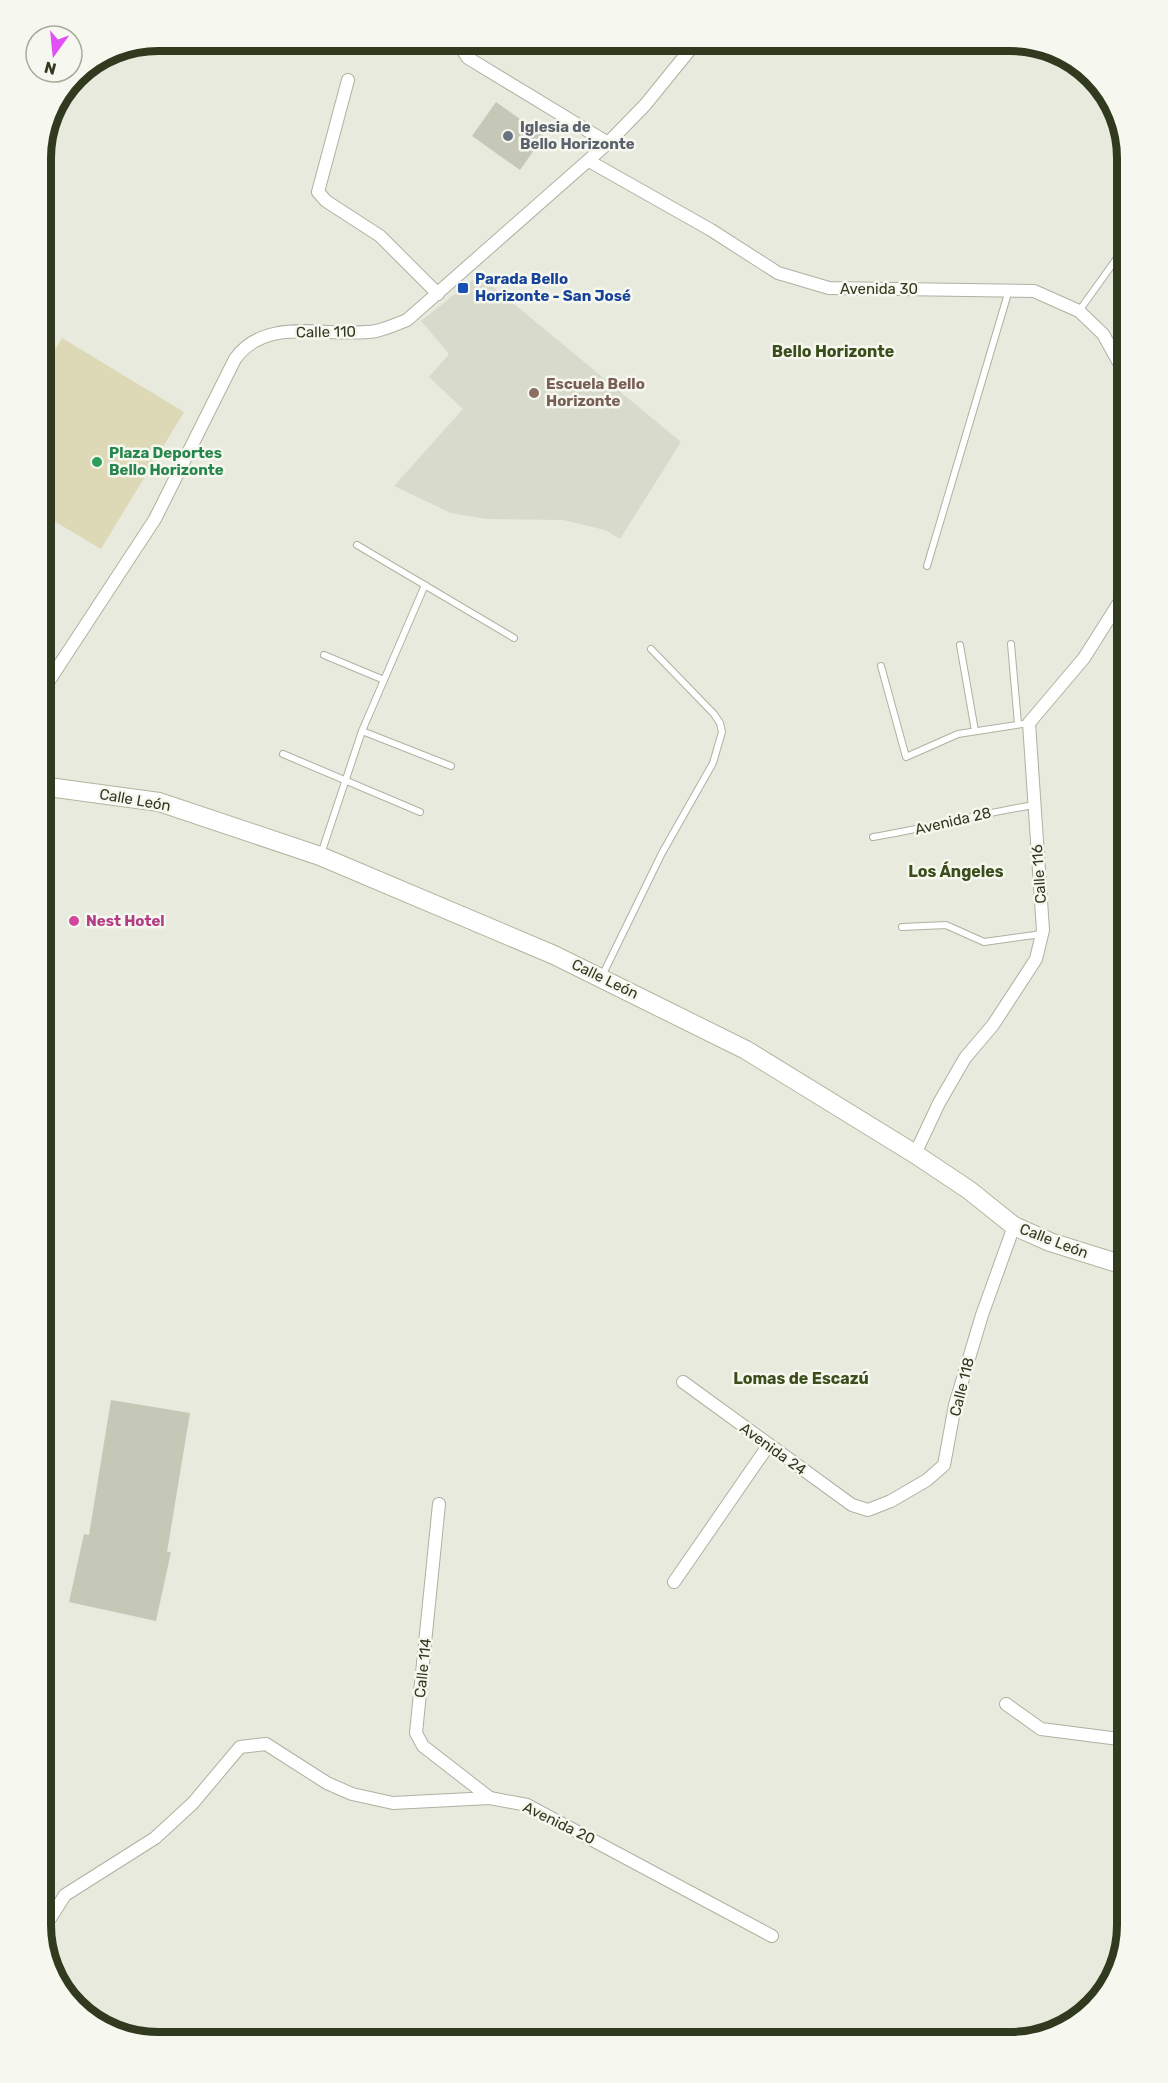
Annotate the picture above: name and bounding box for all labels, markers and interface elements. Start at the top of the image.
north arrow [24,24,84,84]
text: N [42,57,58,79]
place label: Iglesia de Bello Horizonte [520,118,635,153]
marker: Iglesia de Bello Horizonte [501,129,515,143]
place label: Parada Bello Horizonte - San José [475,270,631,305]
street label: Avenida 30 [840,280,918,298]
marker: Parada Bello Horizonte - San José [456,281,470,295]
street label: Calle 110 [296,322,356,342]
district label: Bello Horizonte [772,342,894,361]
place label: Escuela Bello Horizonte [546,375,645,410]
marker: Escuela Bello Horizonte [527,386,541,400]
place label: Plaza Deportes Bello Horizonte [109,444,224,479]
marker: Plaza Deportes Bello Horizonte [90,455,104,469]
street label: Calle León [98,785,172,815]
street label: Avenida 28 [913,803,993,839]
street label: Calle 116 [1028,844,1050,904]
district label: Los Ángeles [908,861,1004,881]
place label: Nest Hotel [86,912,165,930]
marker: Nest Hotel [67,914,81,928]
street label: Calle León [569,955,641,1003]
street label: Calle León [1017,1220,1091,1262]
street label: Calle 118 [946,1356,978,1418]
district label: Lomas de Escazú [733,1369,869,1388]
street label: Avenida 24 [736,1419,810,1479]
street label: Calle 114 [411,1637,435,1699]
street label: Avenida 20 [520,1798,598,1848]

